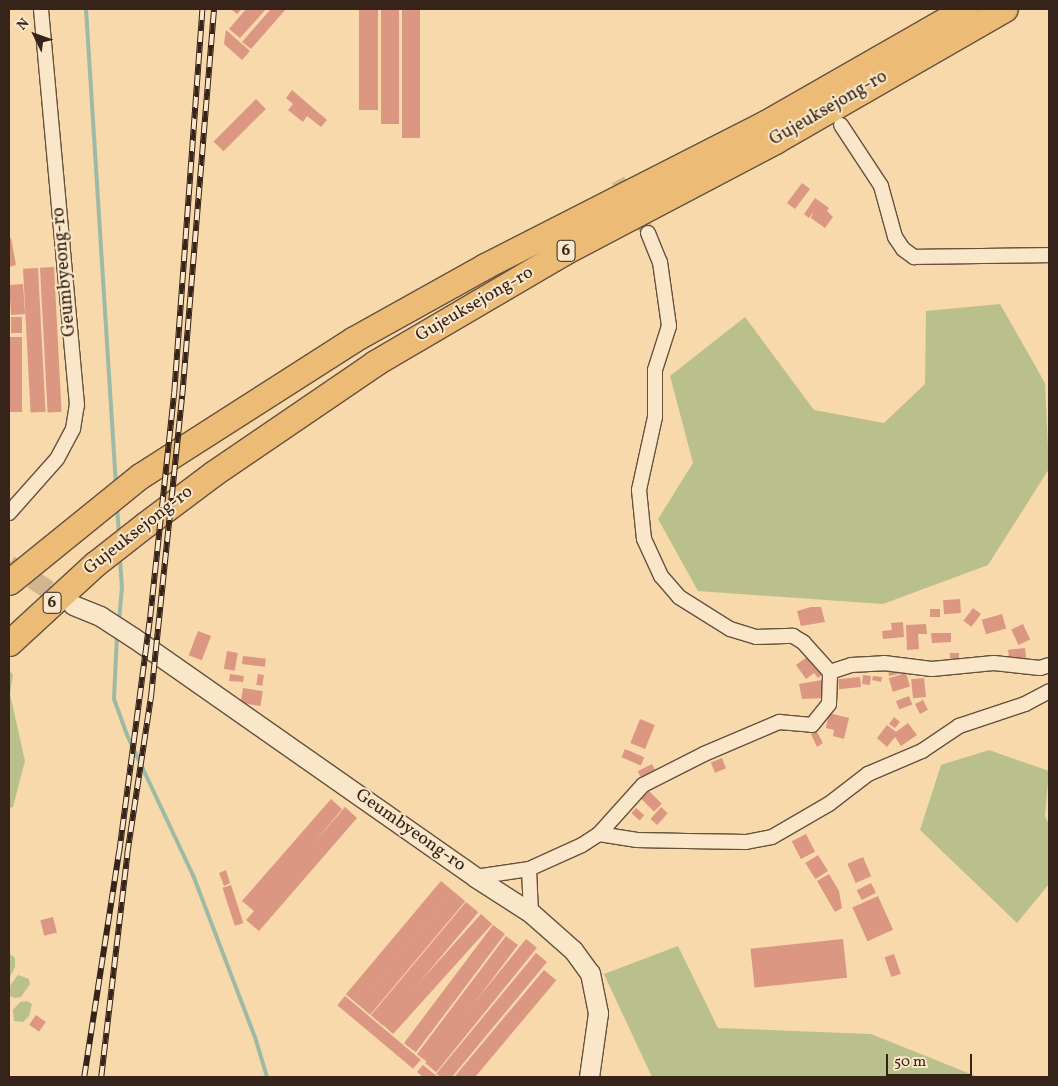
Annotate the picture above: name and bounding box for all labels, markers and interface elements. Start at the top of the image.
north arrow [10,10,60,60]
text: N [13,14,34,35]
street label: Gujeuksejong-ro [766,67,892,151]
street label: Geumbyeong-ro [49,206,81,338]
road number: 6 [556,238,576,264]
street label: Gujeuksejong-ro [412,263,538,347]
street label: Gujeuksejong-ro [80,482,198,580]
road number: 6 [42,590,62,616]
street label: Geumbyeong-ro [351,785,469,877]
scale bar [888,1044,974,1076]
text: 50 m [894,1052,926,1073]

